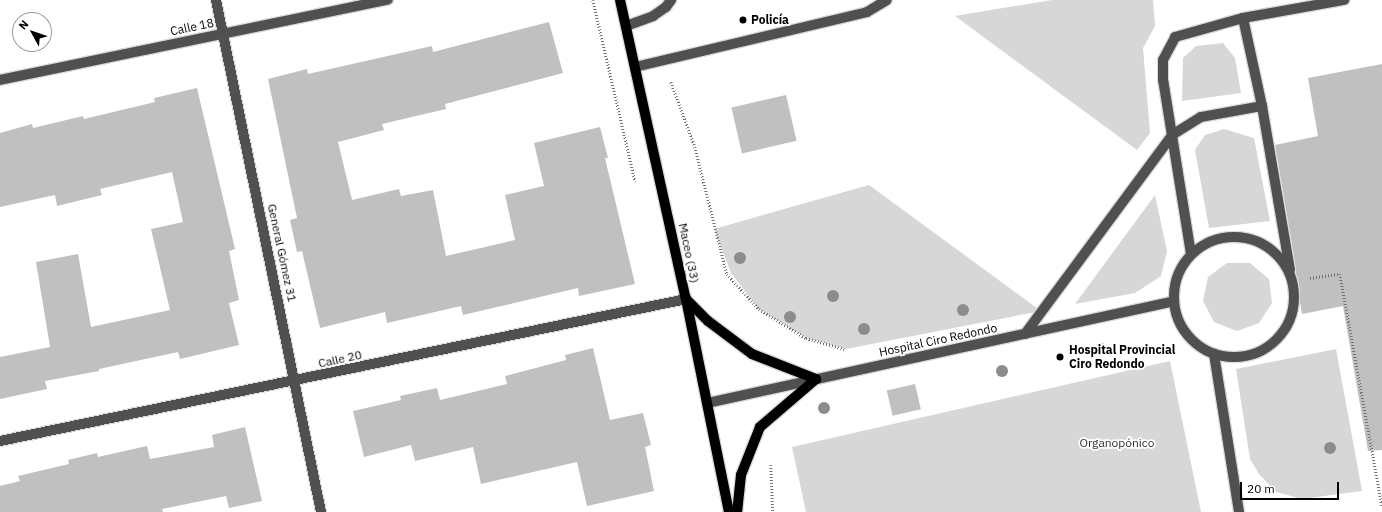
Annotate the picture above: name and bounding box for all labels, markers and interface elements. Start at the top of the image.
north arrow [12,12,52,52]
place label: Policía [751,13,789,27]
street label: Calle 18 [169,15,215,39]
marker: Policía [738,15,748,25]
text: N [16,17,31,32]
street label: General Gómez 31 [265,203,299,303]
street label: Maceo (33) [676,222,702,284]
street label: Hospital Ciro Redondo [878,320,998,360]
place label: Hospital Provincial Ciro Redondo [1069,343,1175,371]
street label: Calle 20 [317,347,363,371]
marker: Hospital Provincial Ciro Redondo [1054,351,1066,363]
park label: Organopónico [1079,436,1155,450]
scale bar [1242,474,1341,500]
text: 20 m [1247,481,1275,496]

